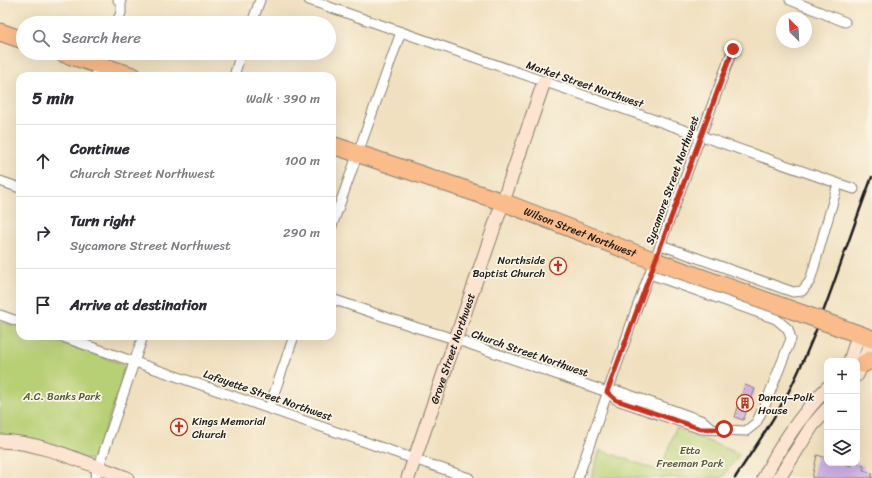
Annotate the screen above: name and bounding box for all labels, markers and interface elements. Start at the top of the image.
north arrow [776,12,812,48]
search box [16,16,336,60]
text: Search here [62,25,141,51]
icon: search [30,27,52,49]
route end [724,40,742,58]
street label: Market Street Northwest [524,55,647,114]
text: 5 min [32,83,74,113]
text: Walk · 390 m [246,87,320,110]
street label: Sycamore Street Northwest [640,113,705,247]
text: Continue [70,136,130,162]
text: 100 m [285,149,320,172]
icon: ahead [32,150,54,172]
text: Church Street Northwest [70,162,215,185]
street label: Wilson Street Northwest [521,202,640,263]
text: Turn right [70,208,135,234]
text: 290 m [283,221,320,244]
icon: right [32,222,54,244]
text: Sycamore Street Northwest [70,234,231,257]
place label: Northside Baptist Church [472,251,546,283]
church icon: Northside Baptist Church [548,256,568,276]
street label: Grove Street Northwest [425,290,481,407]
text: Arrive at destination [70,292,207,318]
icon: arrive [32,294,54,316]
street label: Church Street Northwest [469,325,591,382]
map controls [824,358,860,466]
button: + [824,358,860,394]
street label: Lafayette Street Northwest [201,364,335,427]
park label: A.C. Banks Park [22,387,101,406]
place label: Dancy–Polk House [758,388,815,420]
building icon: Dancy–Polk House [735,393,755,413]
button: − [824,394,860,430]
place label: Kings Memorial Church [192,412,267,444]
church icon: Kings Memorial Church [169,417,189,437]
route start [715,420,733,438]
button: layers [824,430,860,466]
park label: Etta Freeman Park [656,441,724,473]

